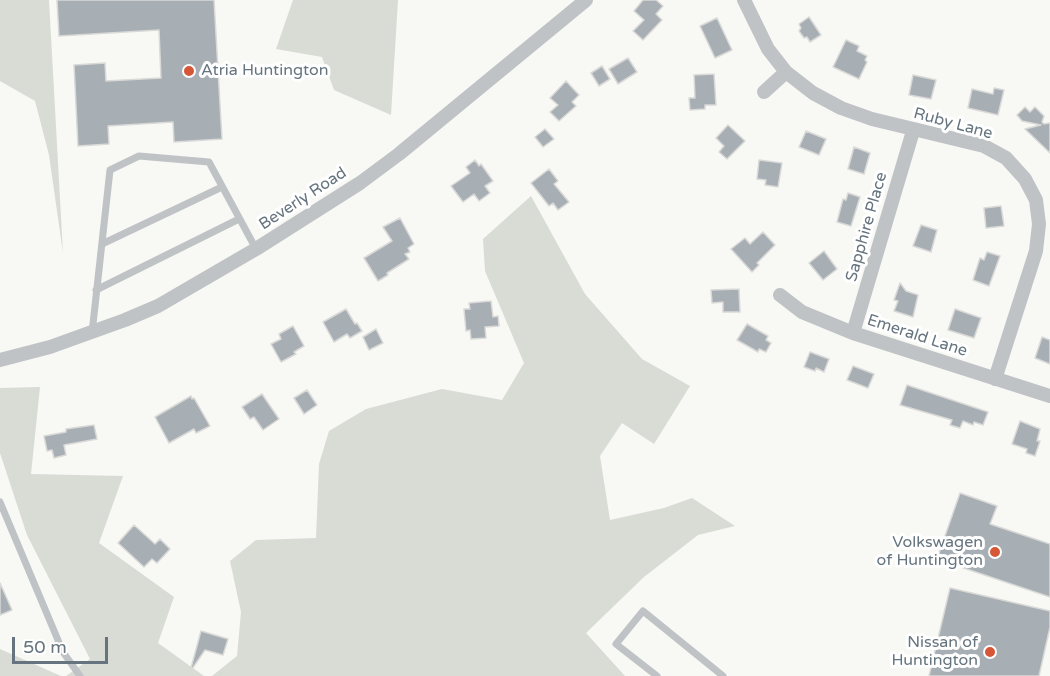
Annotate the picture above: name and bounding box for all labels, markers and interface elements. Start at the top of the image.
place label: Atria Huntington [201,61,329,81]
marker: Atria Huntington [182,64,196,78]
street label: Ruby Lane [911,104,995,144]
street label: Beverly Road [256,164,350,234]
street label: Sapphire Place [842,170,892,284]
street label: Emerald Lane [864,311,970,361]
place label: Volkswagen of Huntington [877,533,983,571]
marker: Volkswagen of Huntington [988,545,1002,559]
scale bar [15,625,111,663]
place label: Nissan of Huntington [891,633,978,671]
text: 50 m [23,636,67,658]
marker: Nissan of Huntington [983,645,997,659]

